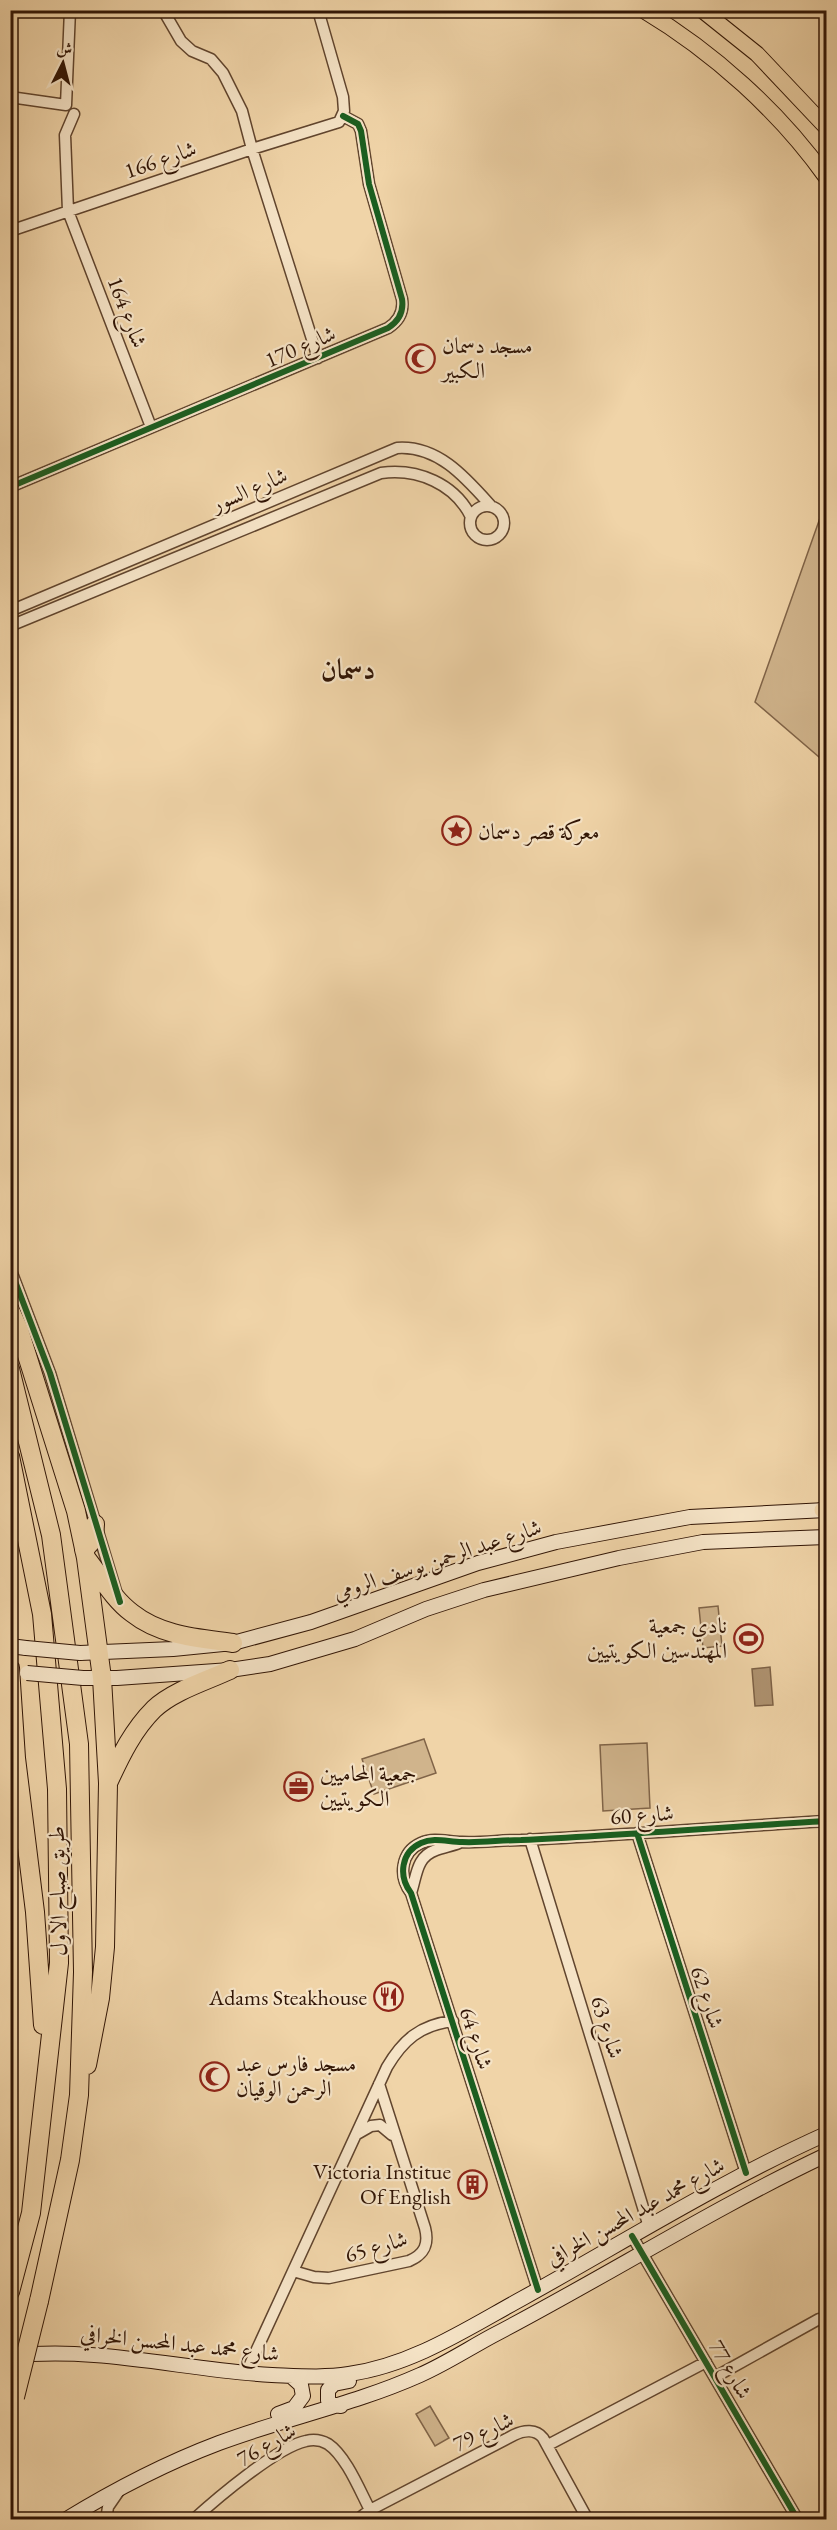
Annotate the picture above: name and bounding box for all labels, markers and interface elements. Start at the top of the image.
north arrow [33,33,93,93]
text: ش [56,37,74,60]
street label: شارع 166 [120,134,201,189]
street label: شارع 164 [97,272,154,353]
street label: شارع 170 [260,319,342,378]
place label: مسجد دسمان الكبير [440,331,532,385]
mosque icon: مسجد دسمان الكبير [405,342,437,374]
street label: شارع السور [205,460,293,523]
district label: دسمان [321,651,375,687]
place icon: معركة قصر دسمان [441,815,473,847]
place label: معركة قصر دسمان [478,817,600,846]
street label: شارع عبد الرحمن يوسف الرومي [329,1512,546,1611]
place label: نادي جمعية المهندسين الكويتيين [587,1611,727,1665]
sports icon: نادي جمعية المهندسين الكويتيين [732,1622,764,1654]
place label: جمعية المحاميين الكويتيين [320,1759,417,1813]
office icon: جمعية المحاميين الكويتيين [283,1770,315,1802]
street label: شارع 60 [609,1798,675,1835]
street label: طريق صباح الاول [42,1826,78,1956]
street label: شارع 62 [680,1962,731,2033]
restaurant icon: Adams Steakhouse [372,1981,404,2013]
place label: Adams Steakhouse [208,1983,367,2012]
street label: شارع 63 [581,1992,631,2063]
street label: شارع 64 [449,2003,500,2074]
place label: مسجد فارس عبد الرحمن الوقيان [236,2049,356,2104]
mosque icon: مسجد فارس عبد الرحمن الوقيان [199,2060,231,2092]
street label: شارع محمد عبد المحسن الخرافي [541,2150,732,2276]
place label: Victoria Institue Of English [313,2157,451,2211]
building icon: Victoria Institue Of English [456,2168,488,2200]
street label: شارع 65 [342,2224,412,2273]
street label: شارع محمد عبد المحسن الخرافي [79,2319,281,2372]
street label: شارع 77 [699,2334,759,2406]
street label: شارع 79 [448,2405,520,2462]
street label: شارع 76 [231,2416,303,2476]

